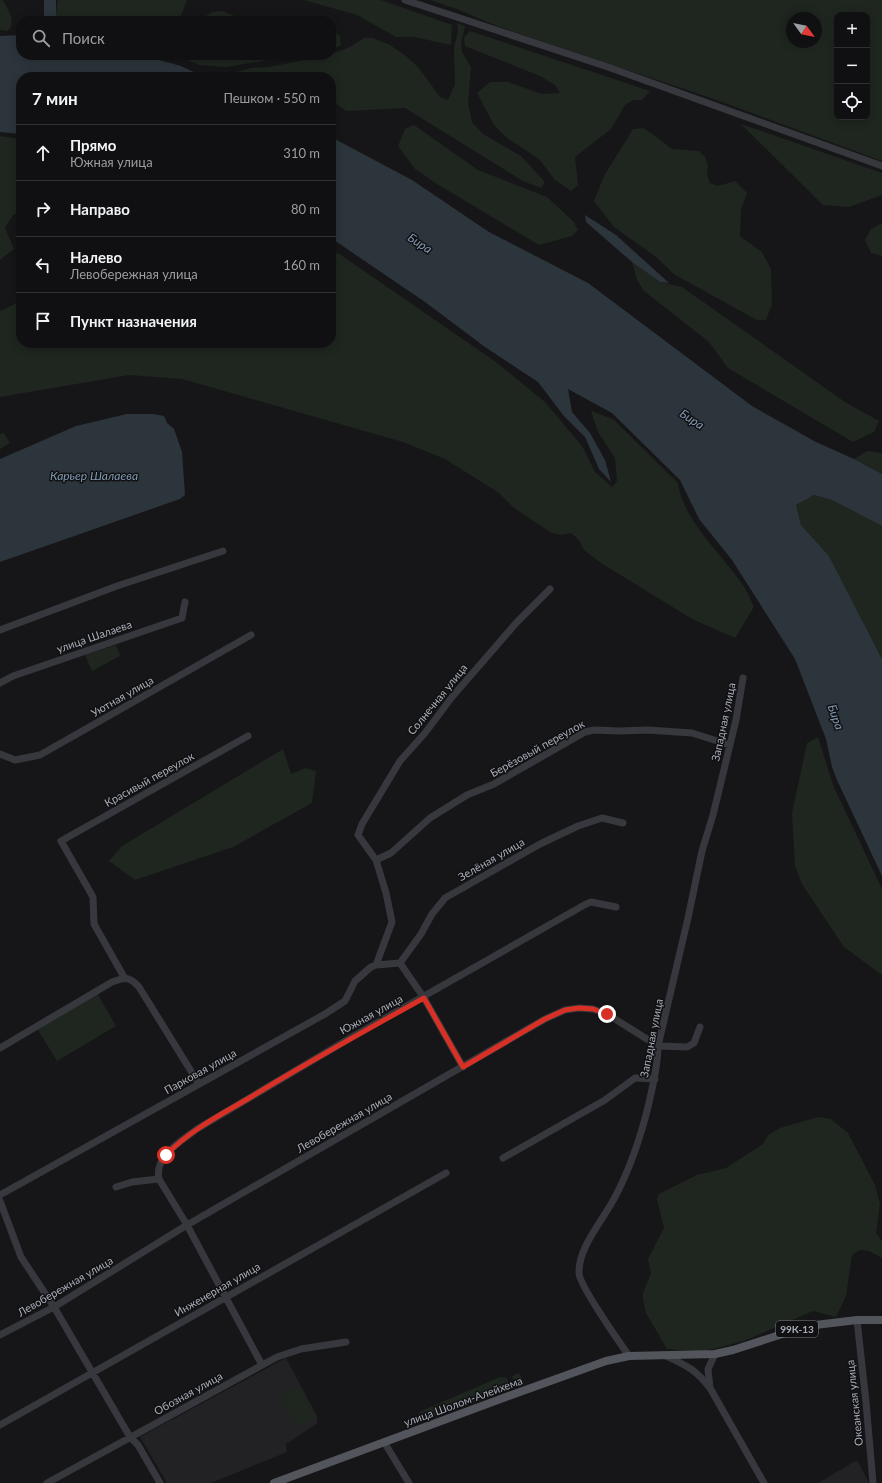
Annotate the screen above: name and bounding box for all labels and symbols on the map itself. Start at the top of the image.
north arrow [786,12,822,48]
water label: Бира [405,230,435,256]
water label: Бира [677,406,707,432]
water label: Карьер Шалаева [50,468,138,483]
street label: улица Шалаева [55,617,133,655]
street label: Солнечная улица [404,661,470,737]
street label: Уютная улица [88,673,156,719]
street label: Западная улица [708,681,738,763]
water label: Бира [825,702,847,732]
street label: Берёзовый переулок [488,717,587,779]
street label: Красивый переулок [102,749,196,809]
street label: Зелёная улица [456,835,526,883]
street label: Южная улица [337,991,405,1037]
street label: Западная улица [637,997,665,1079]
route end [598,1005,616,1023]
street label: Парковая улица [162,1046,238,1096]
street label: Левобережная улица [293,1089,394,1155]
route start [157,1146,175,1164]
street label: Левобережная улица [14,1253,115,1319]
street label: Инженерная улица [172,1259,262,1319]
road number: 99К-13 [776,1321,818,1337]
street label: Океанская улица [843,1359,865,1447]
street label: Обозная улица [152,1369,224,1417]
street label: улица Шолом-Алейхема [402,1373,524,1429]

